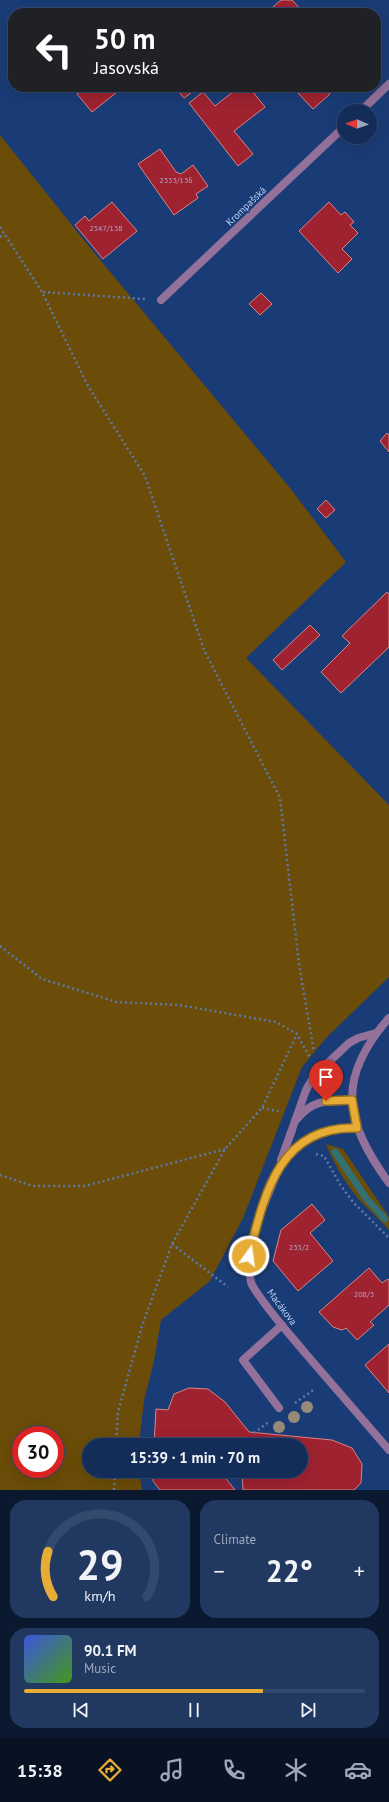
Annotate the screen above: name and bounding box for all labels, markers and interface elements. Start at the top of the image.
text: 50 m [94,20,155,57]
icon: left [28,24,80,76]
text: Jasovská [94,56,159,79]
north arrow [337,104,377,144]
map controls [337,104,377,144]
house number: 2333/136 [159,175,193,185]
street label: Krompašská [223,184,269,228]
house number: 2547/138 [89,223,123,233]
pin [309,1060,343,1101]
icon: arrive [315,1066,337,1088]
position arrow [228,1235,270,1277]
house number: 235/2 [289,1242,309,1252]
street label: Macákova [264,1286,300,1328]
house number: 208/3 [354,1289,374,1299]
speed limit sign: 30 [12,1426,64,1478]
text: 15:39 · 1 min · 70 m [130,1448,260,1467]
text: Climate [214,1531,256,1548]
text: 29 [76,1538,123,1591]
text: 22° [266,1551,313,1590]
text: − [214,1557,225,1585]
text: + [354,1557,365,1585]
text: km/h [84,1586,115,1605]
text: 90.1 FM [84,1641,137,1660]
text: Music [84,1660,116,1677]
icon: previous [70,1699,92,1721]
icon: pause [183,1699,205,1721]
icon: next [297,1699,319,1721]
icon: directions [96,1756,124,1784]
icon: music [158,1756,186,1784]
icon: phone [220,1756,248,1784]
icon: climate [282,1756,310,1784]
icon: car [344,1756,372,1784]
text: 15:38 [17,1759,63,1782]

